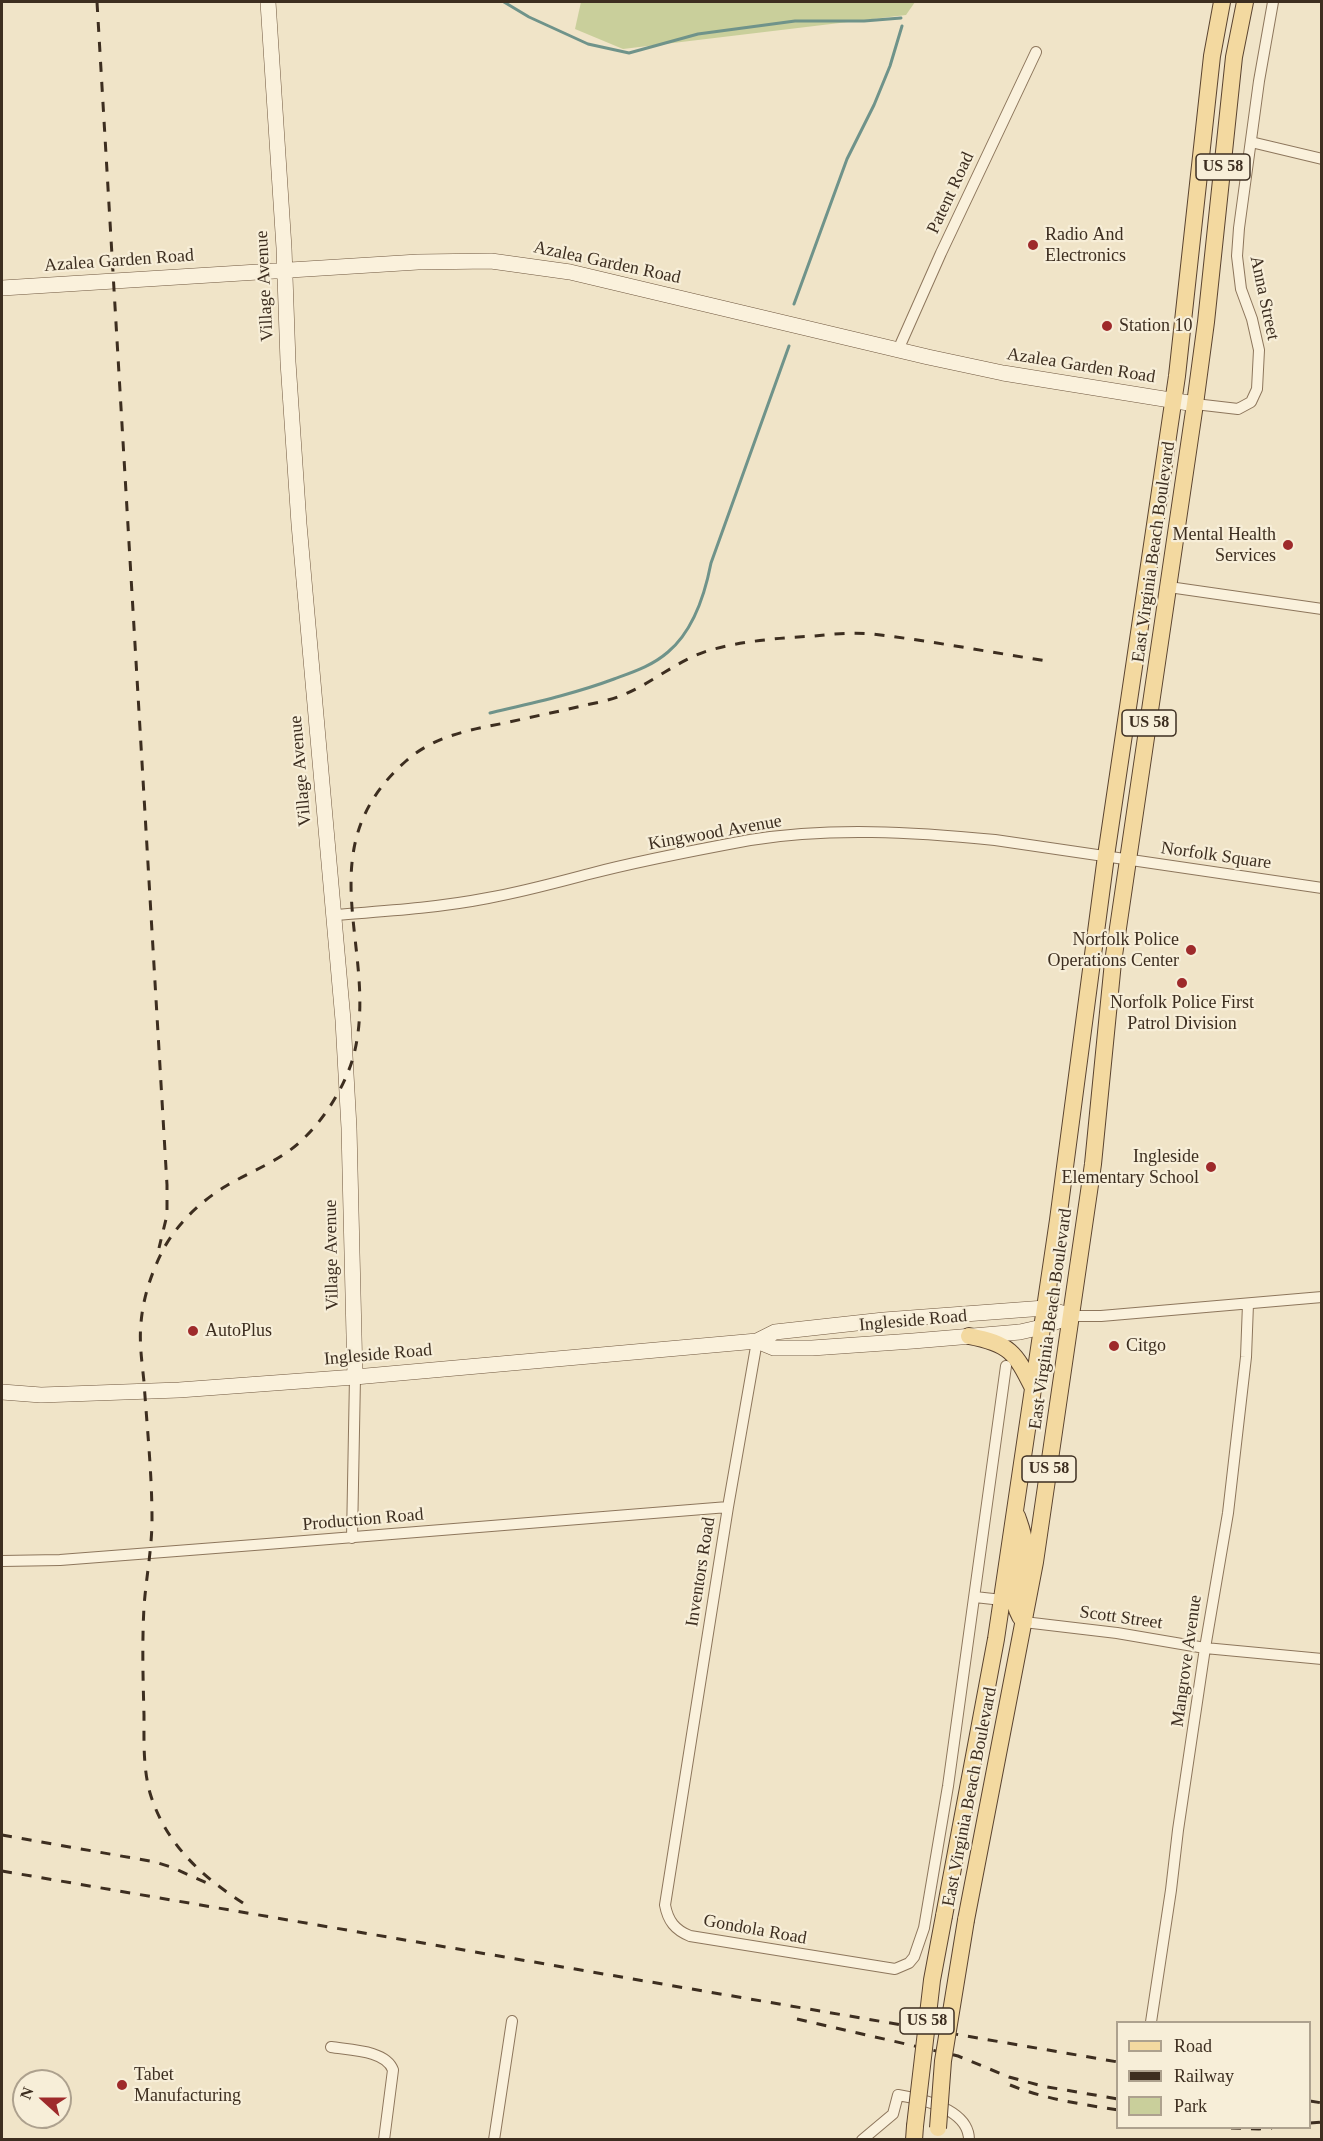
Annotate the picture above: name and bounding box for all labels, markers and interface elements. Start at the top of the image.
street label: Patent Road [923,149,979,237]
road number: US 58 [1196,154,1250,180]
place label: Radio And Electronics [1045,224,1126,266]
street label: Village Avenue [251,230,279,342]
street label: Azalea Garden Road [531,237,683,289]
marker: Radio And Electronics [1026,238,1040,252]
street label: Azalea Garden Road [43,245,195,277]
street label: Anna Street [1245,254,1283,342]
place label: Station 10 [1119,315,1193,337]
marker: Station 10 [1100,319,1114,333]
street label: Azalea Garden Road [1005,344,1157,388]
street label: East Virginia Beach Boulevard [1128,440,1180,664]
place label: Mental Health Services [1173,524,1276,566]
marker: Mental Health Services [1281,538,1295,552]
road number: US 58 [1122,710,1176,736]
street label: Village Avenue [285,715,317,827]
street label: Kingwood Avenue [647,811,783,855]
street label: Norfolk Square [1159,838,1273,874]
place label: Norfolk Police Operations Center [1048,929,1179,972]
marker: Norfolk Police Operations Center [1184,943,1198,957]
marker: Norfolk Police First Patrol Division [1175,976,1189,990]
place label: Norfolk Police First Patrol Division [1110,992,1254,1034]
place label: Ingleside Elementary School [1062,1146,1199,1188]
marker: Ingleside Elementary School [1204,1160,1218,1174]
street label: Village Avenue [320,1199,344,1311]
street label: East Virginia Beach Boulevard [1025,1207,1077,1431]
street label: Ingleside Road [858,1306,968,1336]
place label: AutoPlus [205,1320,272,1342]
marker: AutoPlus [186,1324,200,1338]
place label: Citgo [1126,1335,1166,1357]
marker: Citgo [1107,1339,1121,1353]
street label: Ingleside Road [323,1340,433,1370]
road number: US 58 [1022,1456,1076,1482]
street label: Production Road [302,1504,424,1536]
street label: Inventors Road [682,1516,720,1628]
street label: Mangrove Avenue [1167,1594,1207,1728]
street label: Scott Street [1078,1601,1164,1635]
street label: East Virginia Beach Boulevard [938,1685,1002,1909]
street label: Gondola Road [702,1910,808,1950]
road number: US 58 [900,2008,954,2034]
legend [1116,2021,1311,2129]
text: Road [1174,2036,1212,2056]
place label: Tabet Manufacturing [134,2064,241,2106]
text: Railway [1174,2066,1234,2086]
north arrow [12,2069,72,2129]
marker: Tabet Manufacturing [115,2078,129,2092]
text: N [17,2085,37,2102]
text: Park [1174,2096,1207,2116]

